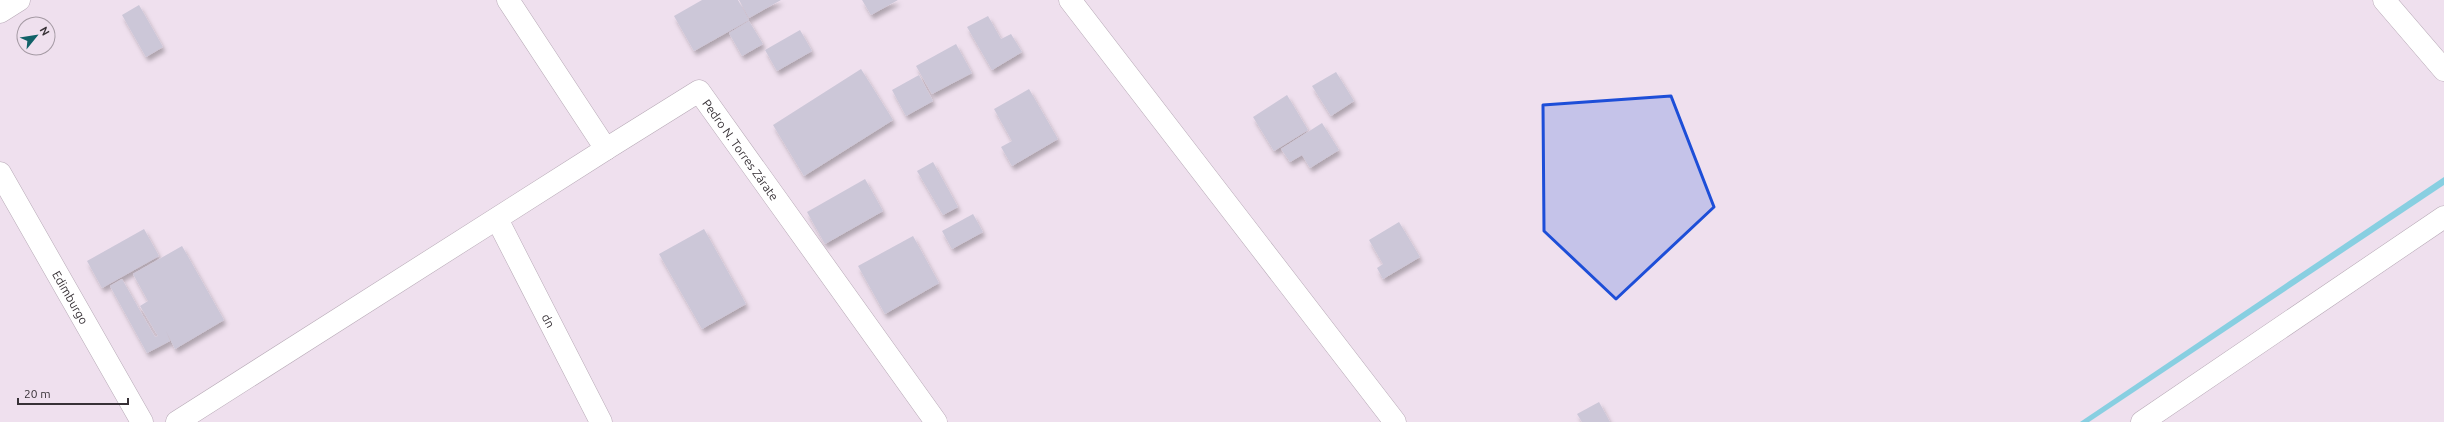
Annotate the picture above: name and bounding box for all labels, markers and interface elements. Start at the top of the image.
north arrow [16,16,56,56]
text: N [37,24,52,38]
street label: Pedro N. Torres Zárate [700,97,781,203]
street label: Edimburgo [51,268,91,326]
street label: dn [540,311,558,330]
scale bar [18,380,128,406]
text: 20 m [24,387,51,400]

